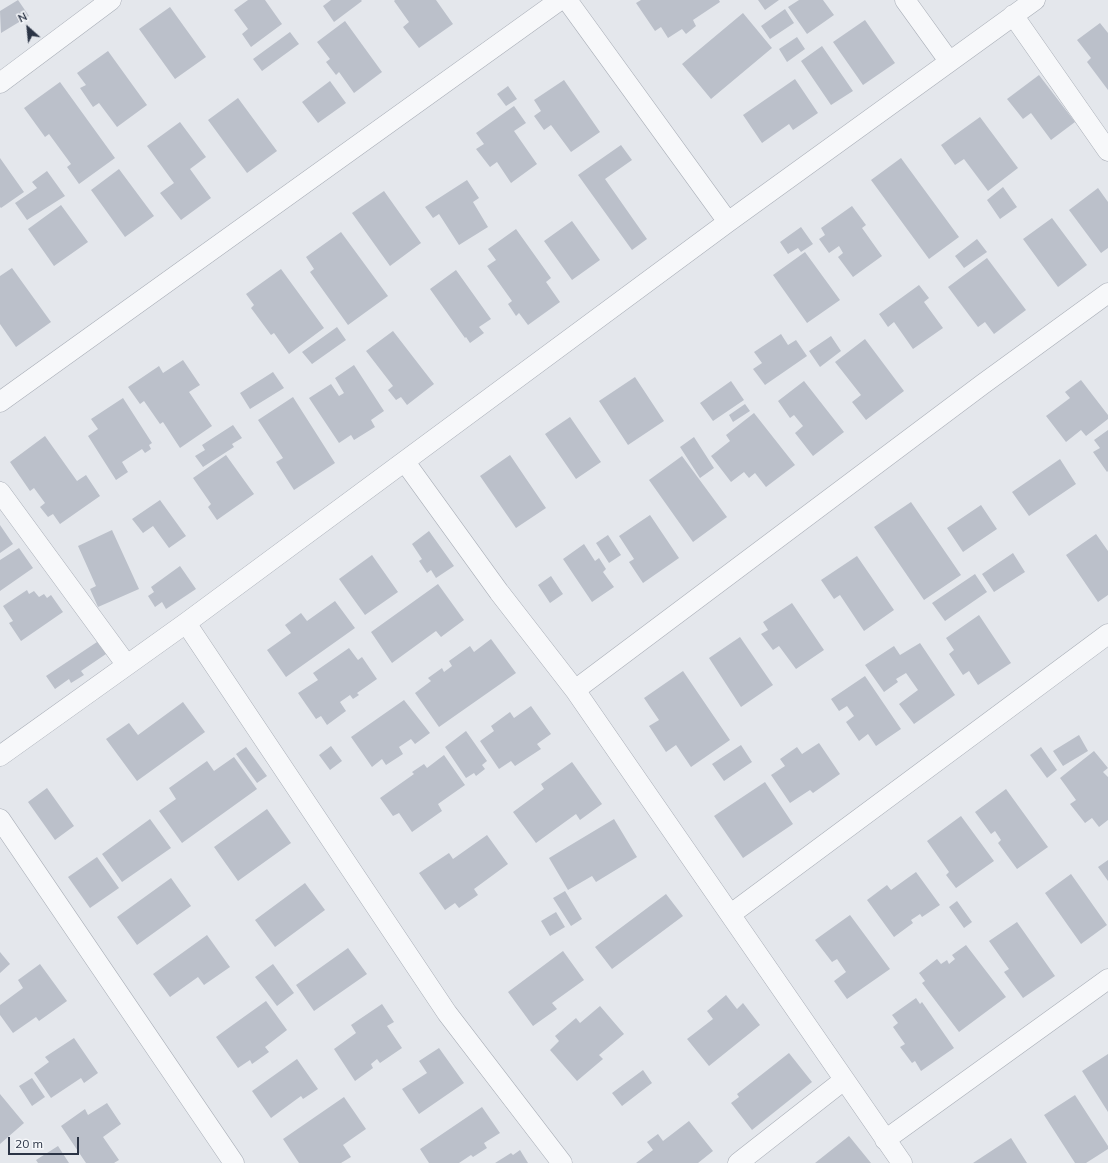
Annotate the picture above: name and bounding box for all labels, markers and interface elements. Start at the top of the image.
north arrow [8,8,48,48]
text: N [16,9,29,25]
scale bar [10,1129,81,1155]
text: 20 m [15,1136,43,1151]

